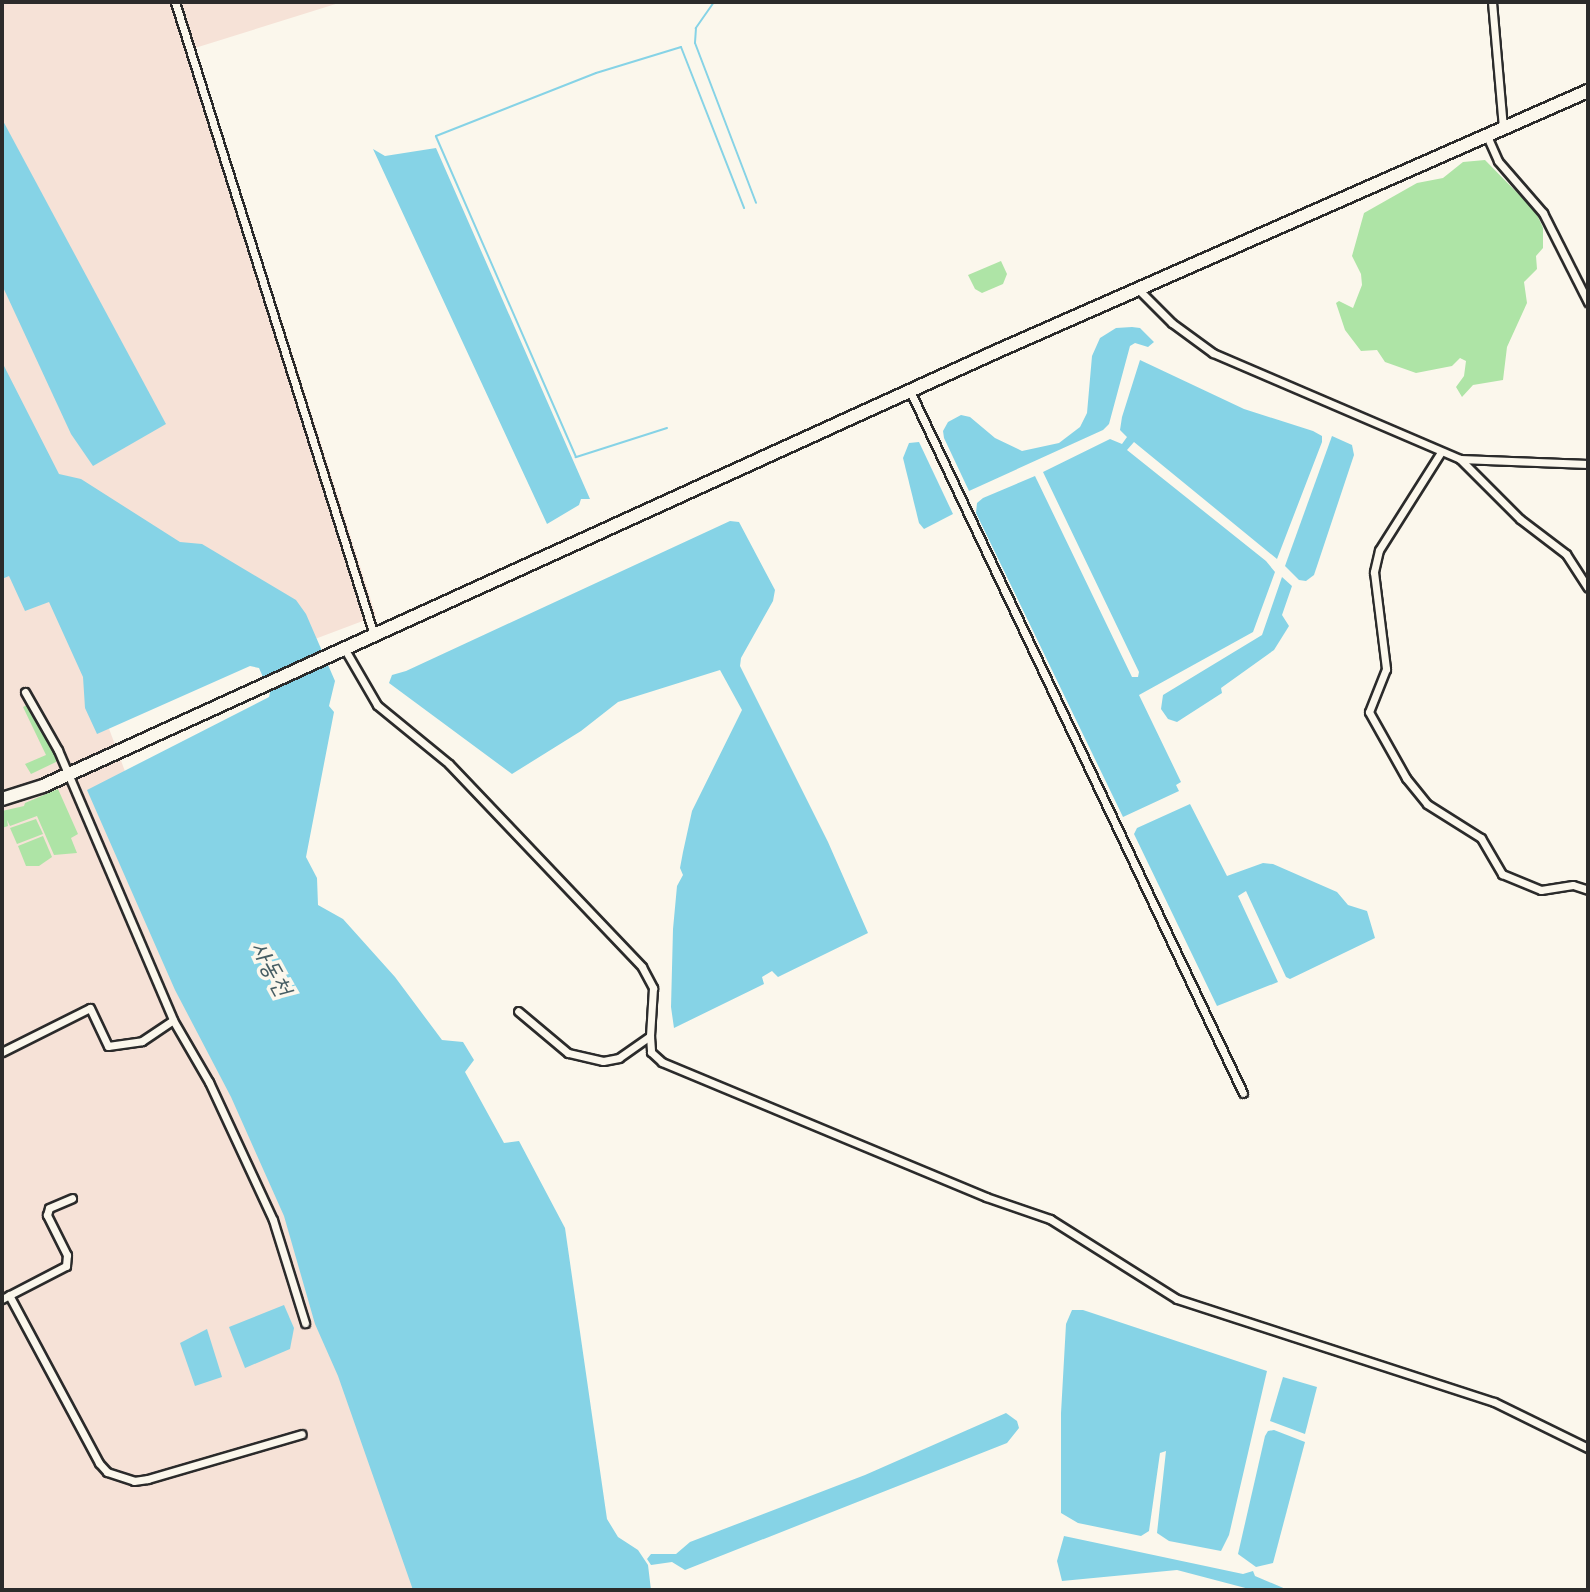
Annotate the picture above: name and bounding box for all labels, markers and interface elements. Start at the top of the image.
water label: 사동천 [245,936,299,1000]

